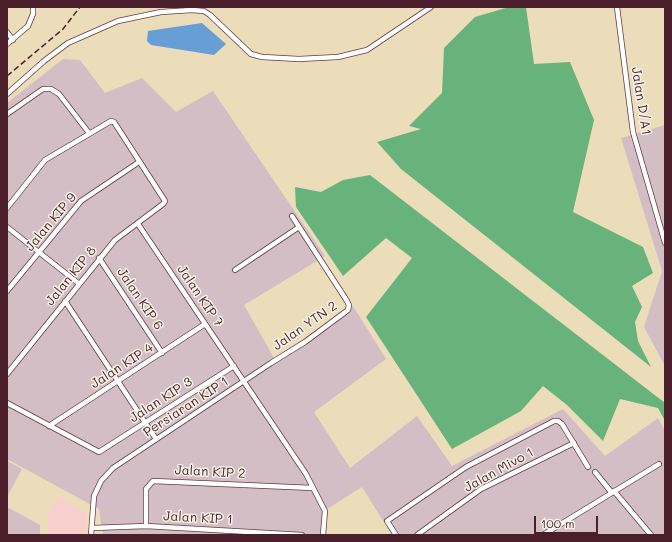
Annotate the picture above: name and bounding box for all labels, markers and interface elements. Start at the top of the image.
street label: Jalan D/A1 [628,66,654,136]
street label: Jalan KIP 9 [22,190,80,254]
street label: Jalan KIP 8 [42,243,100,309]
street label: Jalan KIP 7 [174,262,226,330]
street label: Jalan KIP 6 [114,265,166,333]
street label: Jalan YTN 2 [270,298,340,354]
street label: Jalan KIP 4 [88,340,156,392]
street label: Jalan KIP 3 [127,374,195,426]
street label: Persiaran KIP 1 [140,374,232,440]
street label: Jalan Mivo 1 [462,445,536,495]
street label: Jalan KIP 2 [174,462,246,482]
street label: Jalan KIP 1 [163,508,233,528]
scale bar [536,508,600,534]
text: 100 m [541,515,575,531]

